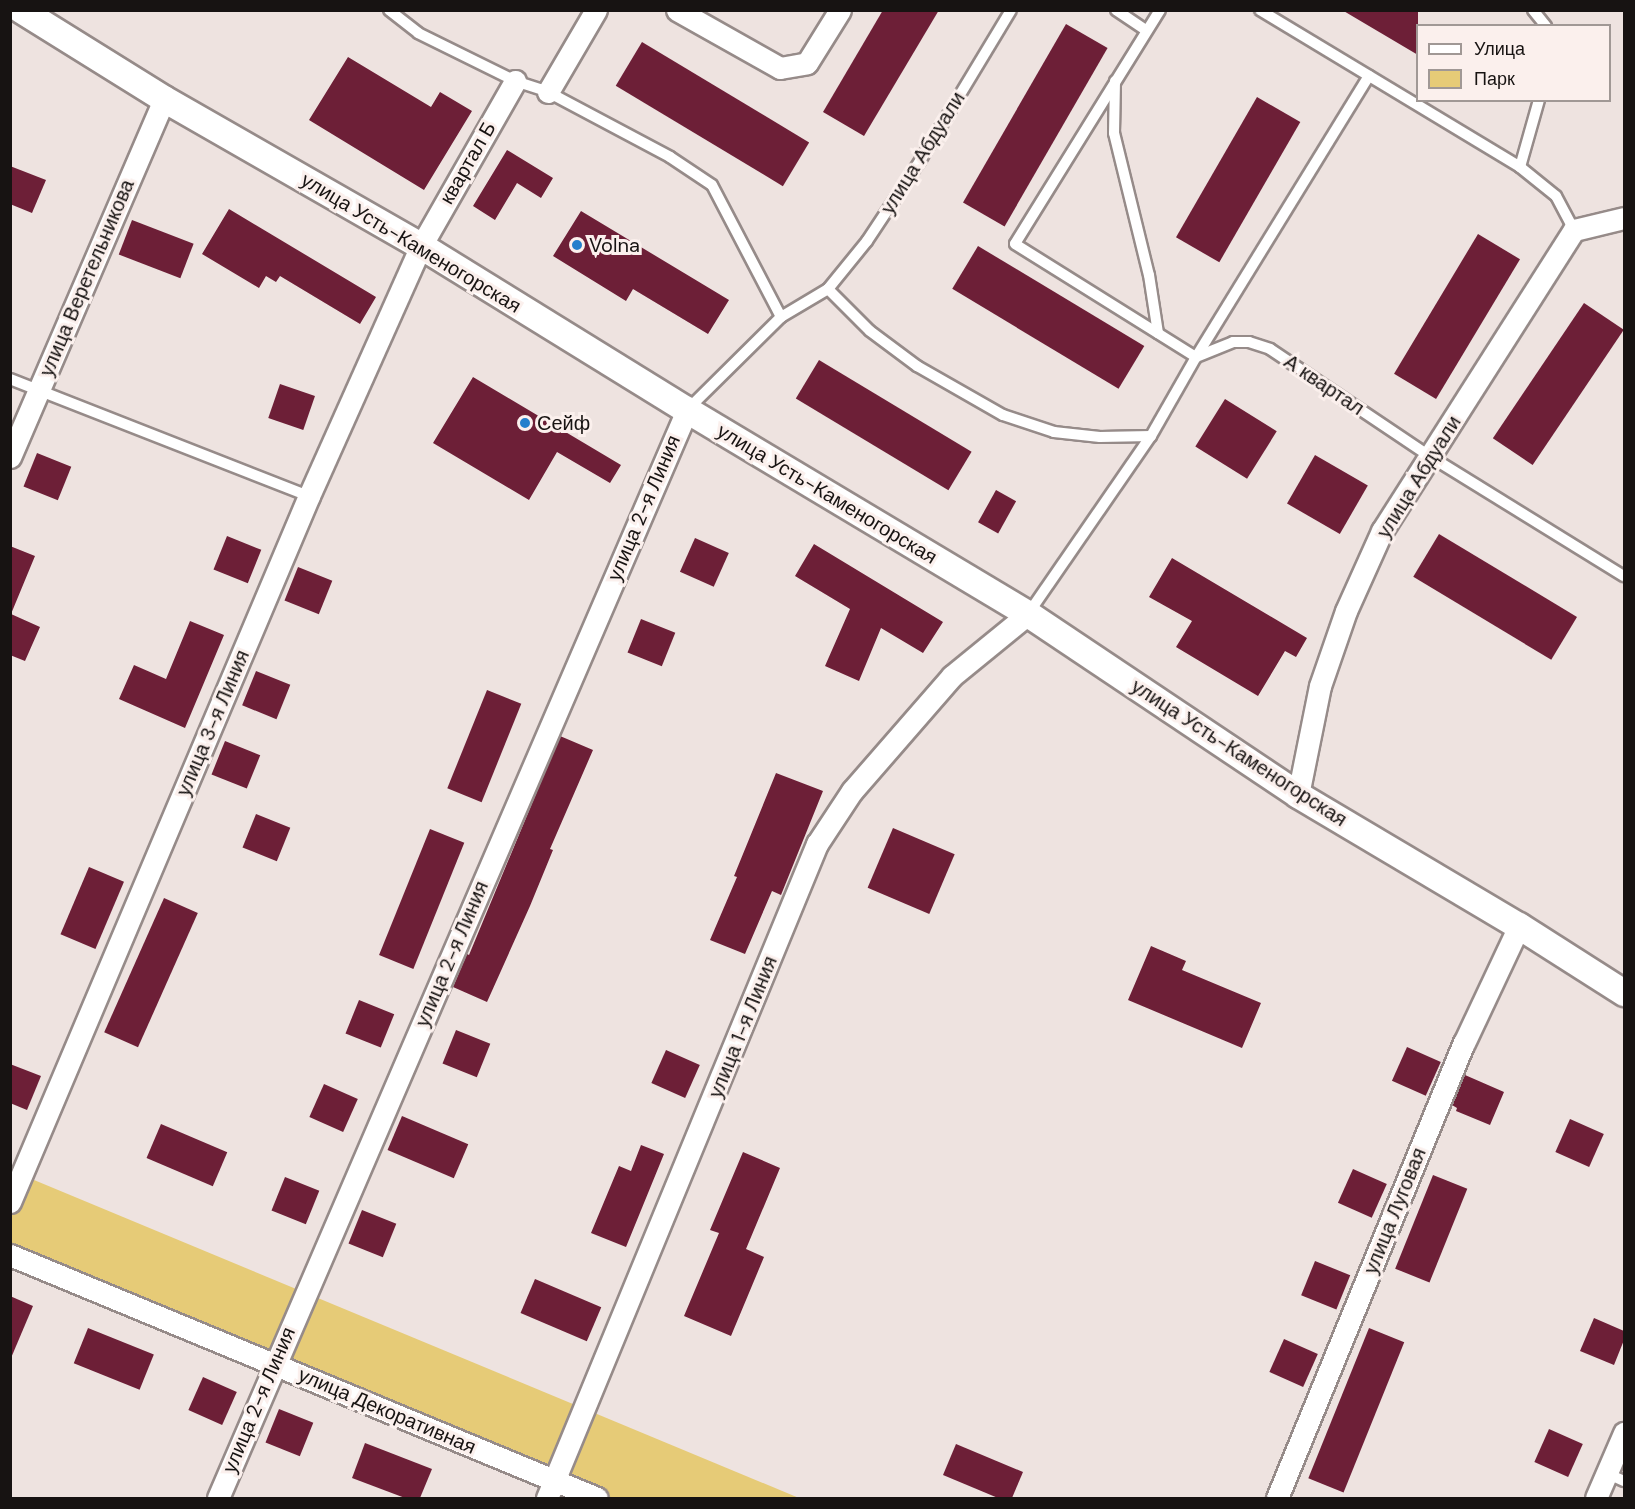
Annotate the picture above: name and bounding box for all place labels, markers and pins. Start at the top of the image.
place label: Volna [589,233,640,257]
marker: Volna [570,238,584,252]
place label: Сейф [537,411,590,435]
marker: Сейф [518,416,532,430]

